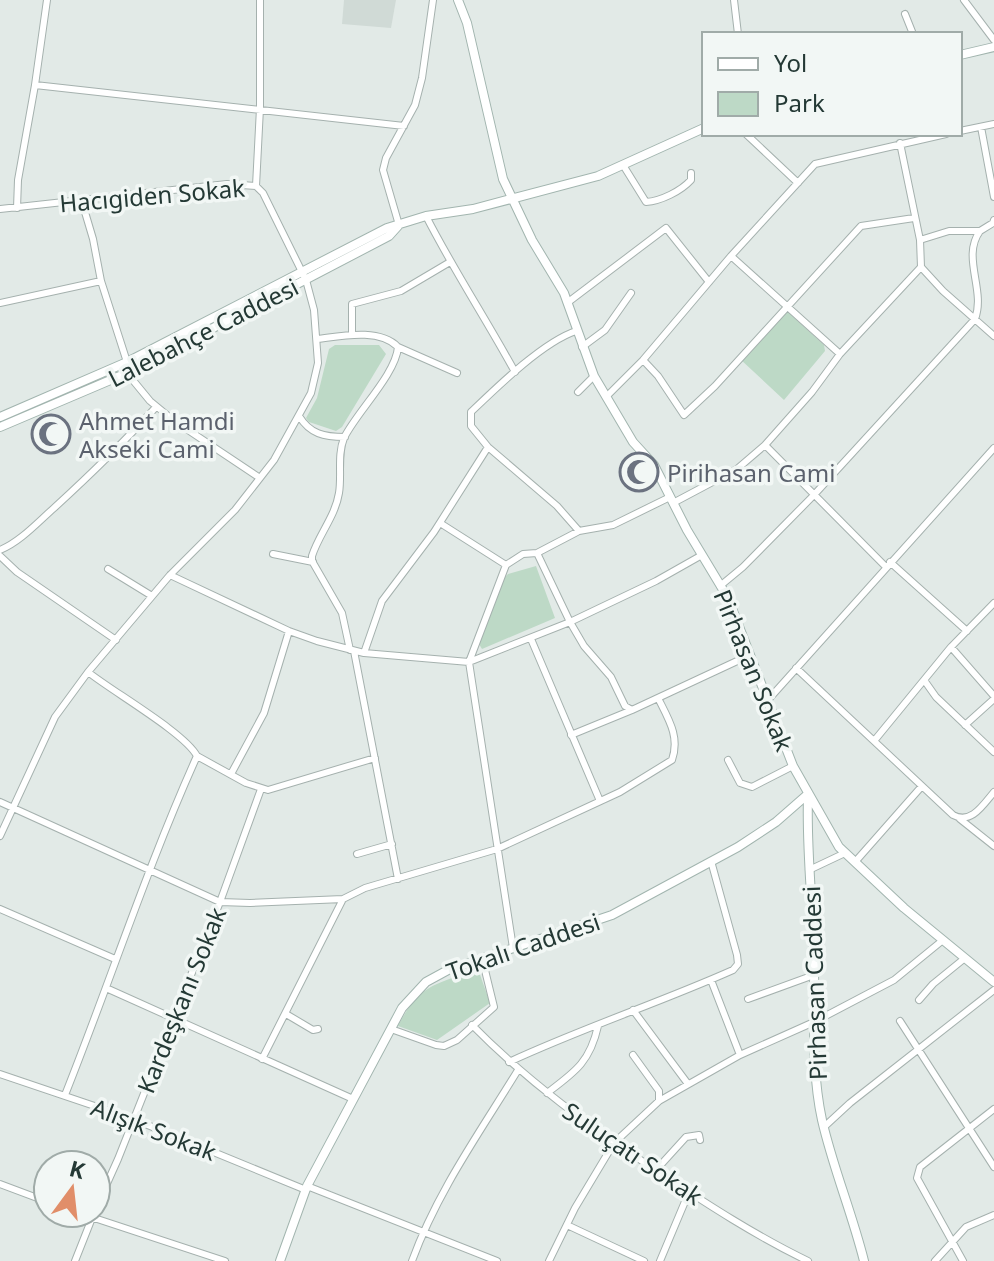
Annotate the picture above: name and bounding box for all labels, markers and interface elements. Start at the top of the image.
legend [702,32,962,136]
text: Yol [774,46,807,79]
text: Park [774,86,825,119]
street label: Hacıgiden Sokak [58,170,246,220]
street label: Lalebahçe Caddesi [102,270,304,394]
place label: Ahmet Hamdi Akseki Cami [79,404,235,465]
mosque icon: Ahmet Hamdi Akseki Cami [30,413,72,455]
mosque icon: Pirihasan Cami [618,451,660,493]
place label: Pirihasan Cami [667,456,835,489]
street label: Pirhasan Sokak [707,584,802,756]
street label: Pirhasan Caddesi [794,885,834,1081]
street label: Kardeşkanı Sokak [129,902,233,1098]
street label: Tokalı Caddesi [442,904,604,988]
street label: Alışık Sokak [87,1090,221,1168]
street label: Suluçatı Sokak [557,1094,709,1212]
north arrow [32,1149,112,1229]
text: K [66,1152,89,1185]

